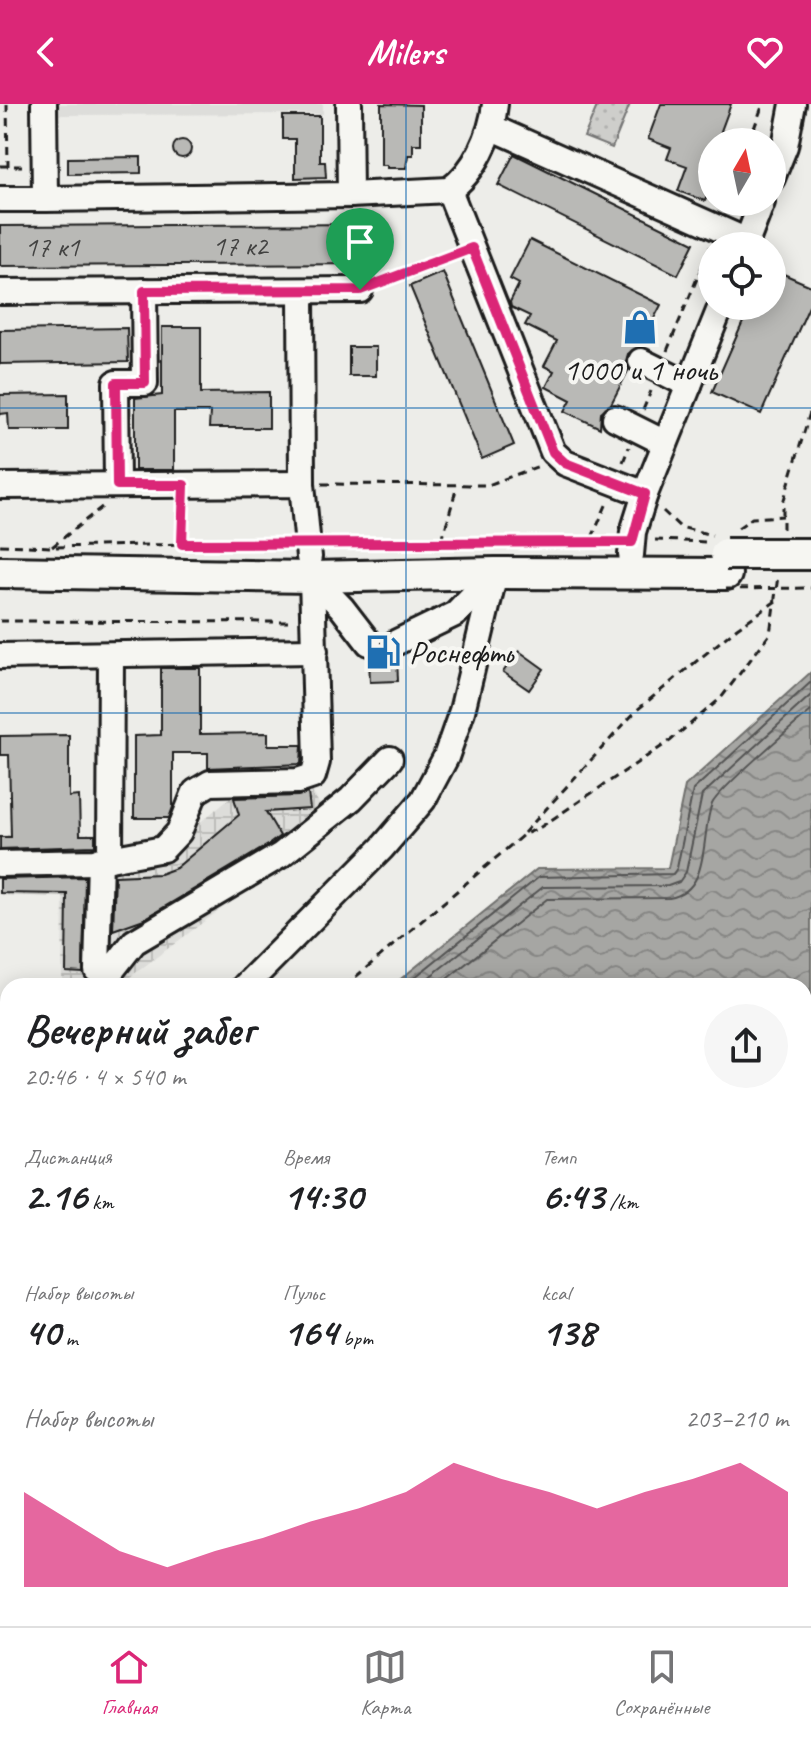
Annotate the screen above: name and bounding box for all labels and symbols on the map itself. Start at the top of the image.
north arrow [698,128,786,216]
pin [326,208,394,290]
house number: 17 к2 [213,228,270,263]
house number: 17 к1 [25,229,81,264]
shop icon: 1000 и 1 ночь [621,308,659,346]
place label: 1000 и 1 ночь [563,349,719,390]
place label: Роснефть [409,632,515,673]
fuel station icon: Роснефть [364,633,402,671]

